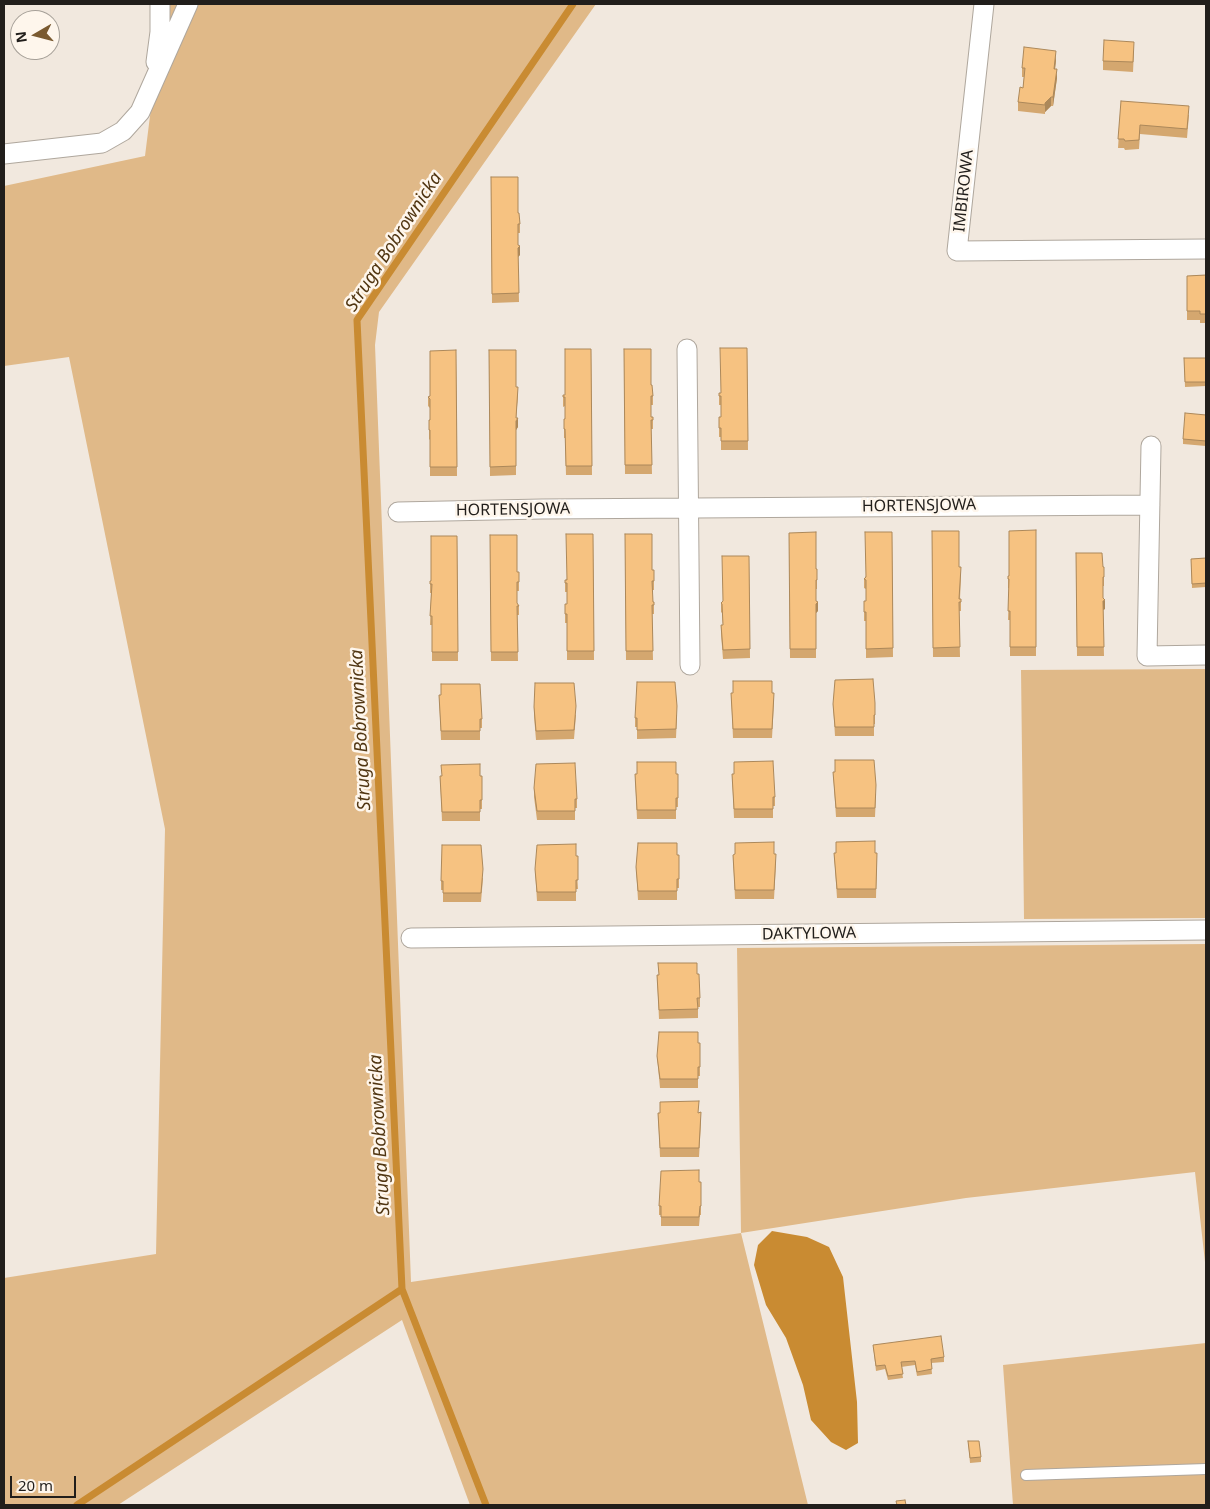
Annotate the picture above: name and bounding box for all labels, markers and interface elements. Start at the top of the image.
north arrow [10,10,60,60]
text: N [10,30,31,44]
street label: IMBIROWA [950,149,978,233]
water label: Struga Bobrownicka [341,168,447,316]
street label: HORTENSJOWA [862,495,976,517]
street label: HORTENSJOWA [456,499,570,521]
water label: Struga Bobrownicka [346,649,376,811]
street label: DAKTYLOWA [762,924,856,944]
water label: Struga Bobrownicka [365,1054,395,1216]
scale bar [12,1466,79,1498]
text: 20 m [18,1475,53,1495]

